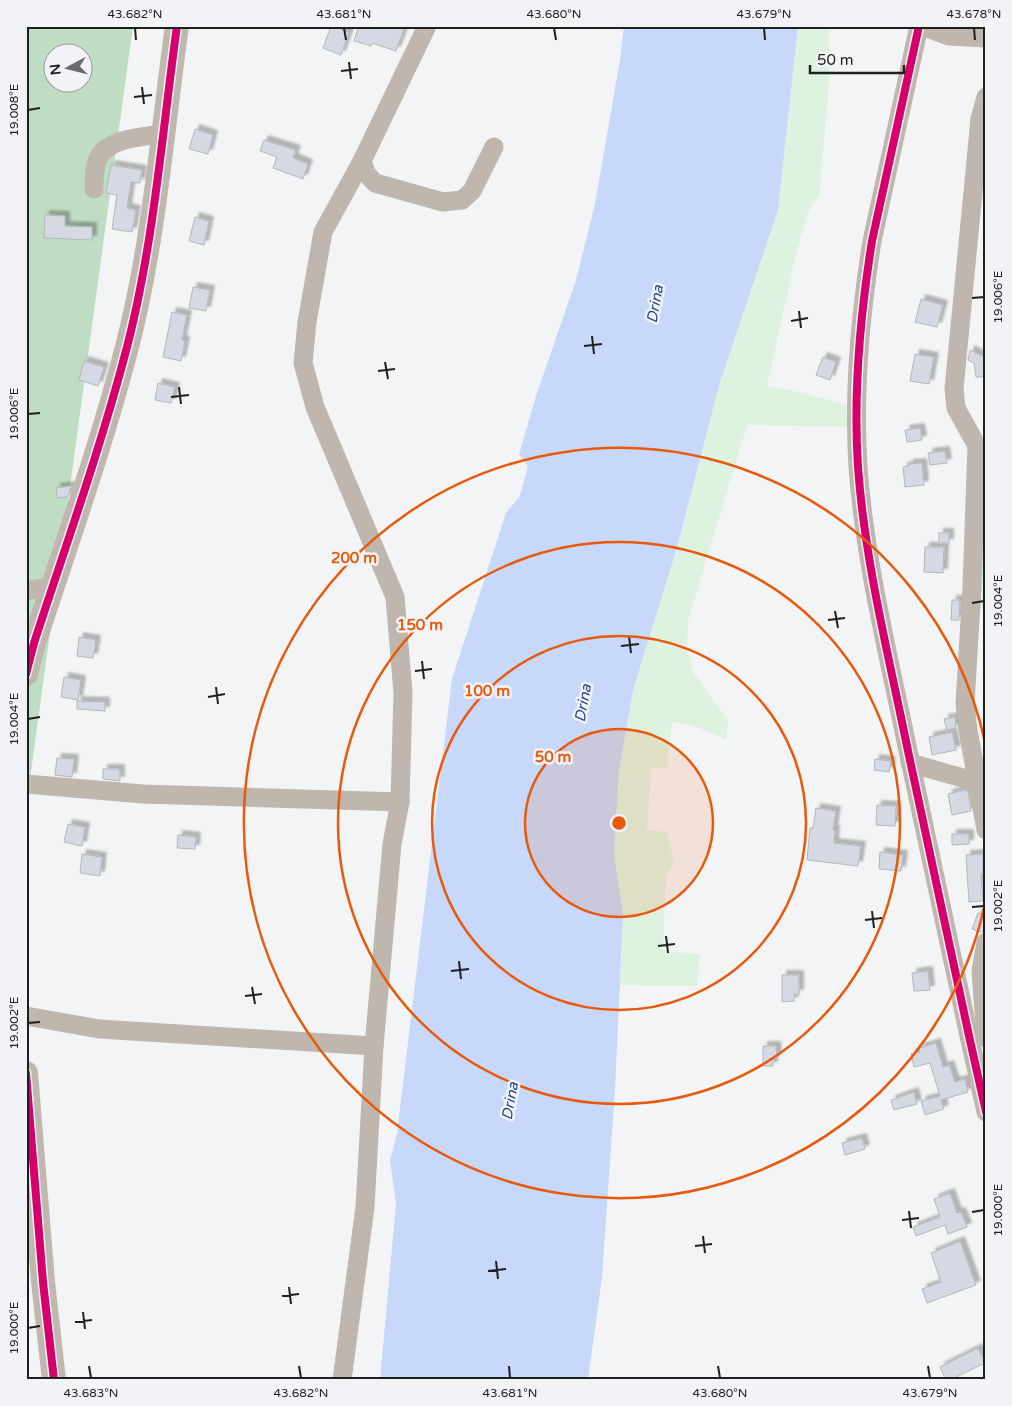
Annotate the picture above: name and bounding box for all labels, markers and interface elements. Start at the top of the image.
text: 43.682°N [108,7,162,21]
text: 43.681°N [317,7,371,21]
text: 43.680°N [527,7,581,21]
text: 43.679°N [737,7,791,21]
text: 43.678°N [947,7,1001,21]
north arrow [42,42,92,92]
scale bar [810,42,903,74]
text: 50 m [817,51,854,69]
text: N [46,63,65,76]
text: 19.008°E [7,83,21,137]
text: 19.006°E [991,270,1005,323]
water label: Drina [643,283,667,324]
text: 19.006°E [7,387,21,440]
text: 200 m [331,549,377,567]
text: 19.004°E [991,574,1005,628]
text: 150 m [397,616,443,634]
text: 100 m [464,682,510,700]
water label: Drina [571,682,595,723]
text: 19.004°E [7,692,21,746]
text: 50 m [535,748,571,766]
centre of rings [610,814,628,832]
text: 19.002°E [991,879,1005,933]
text: 19.002°E [7,996,21,1050]
water label: Drina [498,1080,522,1121]
text: 19.000°E [991,1183,1005,1237]
text: 19.000°E [7,1301,21,1355]
text: 43.683°N [64,1386,118,1400]
text: 43.682°N [274,1386,328,1400]
text: 43.681°N [483,1386,537,1400]
text: 43.680°N [693,1386,747,1400]
text: 43.679°N [903,1386,957,1400]

